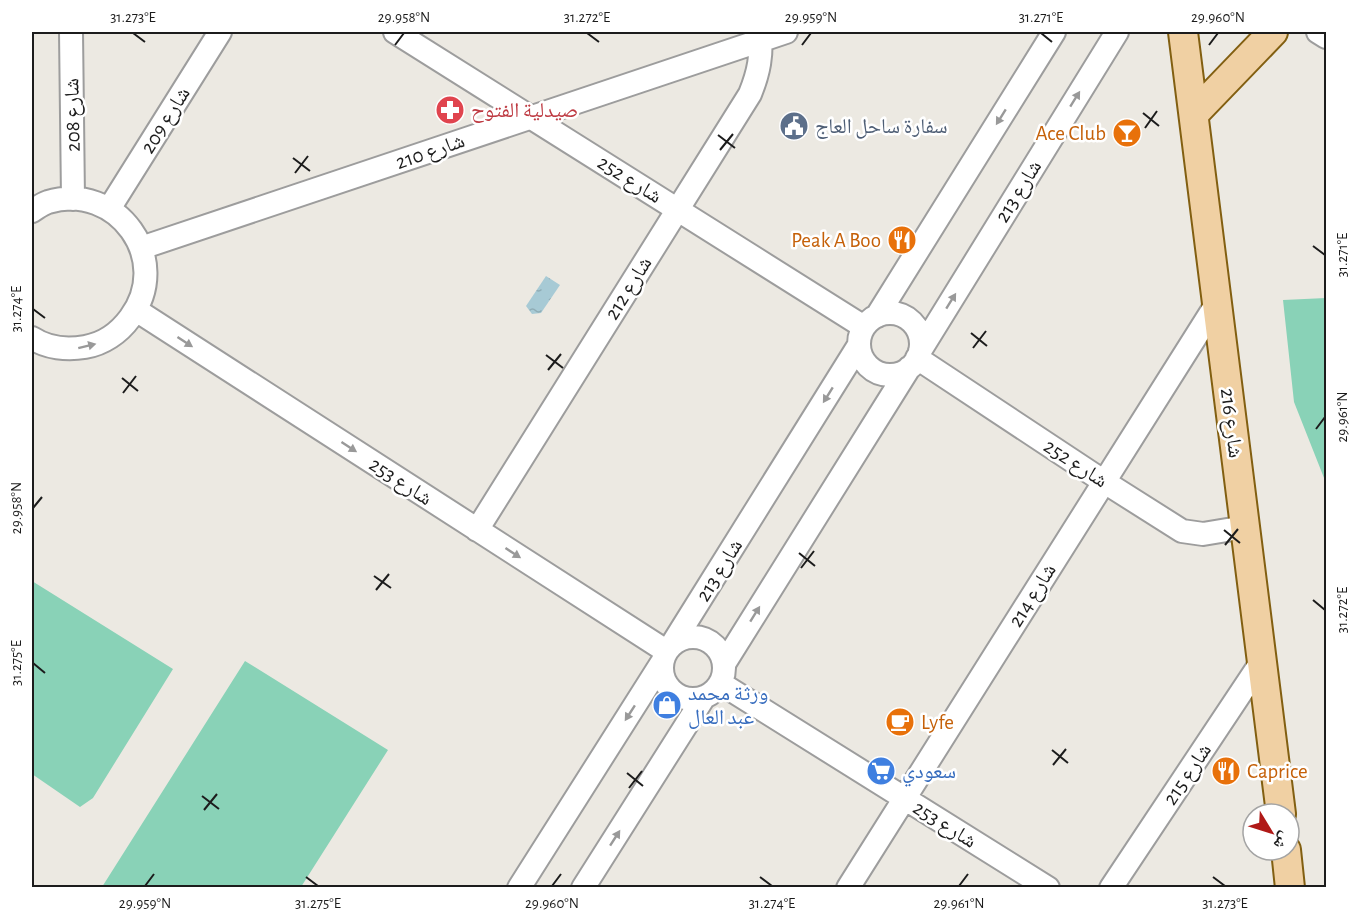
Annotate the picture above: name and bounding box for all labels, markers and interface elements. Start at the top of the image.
text: 31.273°E [110,10,156,25]
text: 29.958°N [378,10,430,25]
text: 31.272°E [564,10,610,25]
text: 29.959°N [785,10,837,25]
text: 31.271°E [1019,10,1063,25]
text: 29.960°N [1191,10,1245,25]
street label: شارع 208 [61,78,86,152]
street label: شارع 209 [137,83,196,158]
one-way arrow [1070,91,1081,107]
pharmacy icon: صيدلية الفتوح [434,94,466,126]
place label: صيدلية الفتوح [471,100,578,123]
one-way arrow [996,109,1007,125]
public building icon: سفارة ساحل العاج [778,110,810,142]
place label: سفارة ساحل العاج [815,116,948,139]
bar icon: Ace Club [1111,117,1143,149]
place label: Ace Club [1035,123,1106,144]
street label: شارع 210 [393,130,468,175]
street label: شارع 252 [593,152,666,209]
street label: شارع 213 [991,157,1047,227]
restaurant icon: Peak A Boo [886,224,918,256]
place label: Peak A Boo [791,230,881,251]
text: 31.271°E [1335,233,1350,277]
street label: شارع 212 [601,253,658,324]
text: 31.274°E [9,286,24,332]
one-way arrow [945,293,956,309]
one-way arrow [177,336,193,347]
one-way arrow [78,340,97,350]
one-way arrow [823,387,834,403]
street label: شارع 216 [1215,387,1246,459]
text: 29.961°N [1335,391,1350,443]
street label: شارع 252 [1039,435,1111,493]
one-way arrow [341,442,358,453]
street label: شارع 253 [364,453,436,511]
text: 29.958°N [9,482,24,534]
street label: شارع 213 [692,536,748,606]
one-way arrow [505,547,522,558]
street label: شارع 214 [1005,560,1062,632]
text: 31.272°E [1335,587,1350,633]
one-way arrow [749,606,760,623]
text: 31.275°E [9,640,24,686]
place label: ورثة محمد عبد العال [688,683,768,729]
shop icon: ورثة محمد عبد العال [651,689,683,721]
one-way arrow [624,705,636,721]
cafe icon: Lyfe [884,706,916,738]
place label: Lyfe [921,712,954,733]
street label: شارع 215 [1159,740,1217,810]
supermarket icon: سعودي [865,755,897,787]
restaurant icon: Caprice [1210,755,1242,787]
place label: سعودي [902,761,956,787]
place label: Caprice [1247,761,1308,782]
street label: شارع 253 [908,797,980,854]
north arrow [1241,802,1301,862]
text: ش [1270,828,1294,852]
one-way arrow [609,830,620,846]
text: 29.959°N [119,896,171,911]
text: 31.275°E [295,896,341,911]
text: 29.960°N [525,896,579,911]
text: 31.274°E [749,896,795,911]
text: 29.961°N [933,896,985,911]
text: 31.273°E [1202,896,1248,911]

